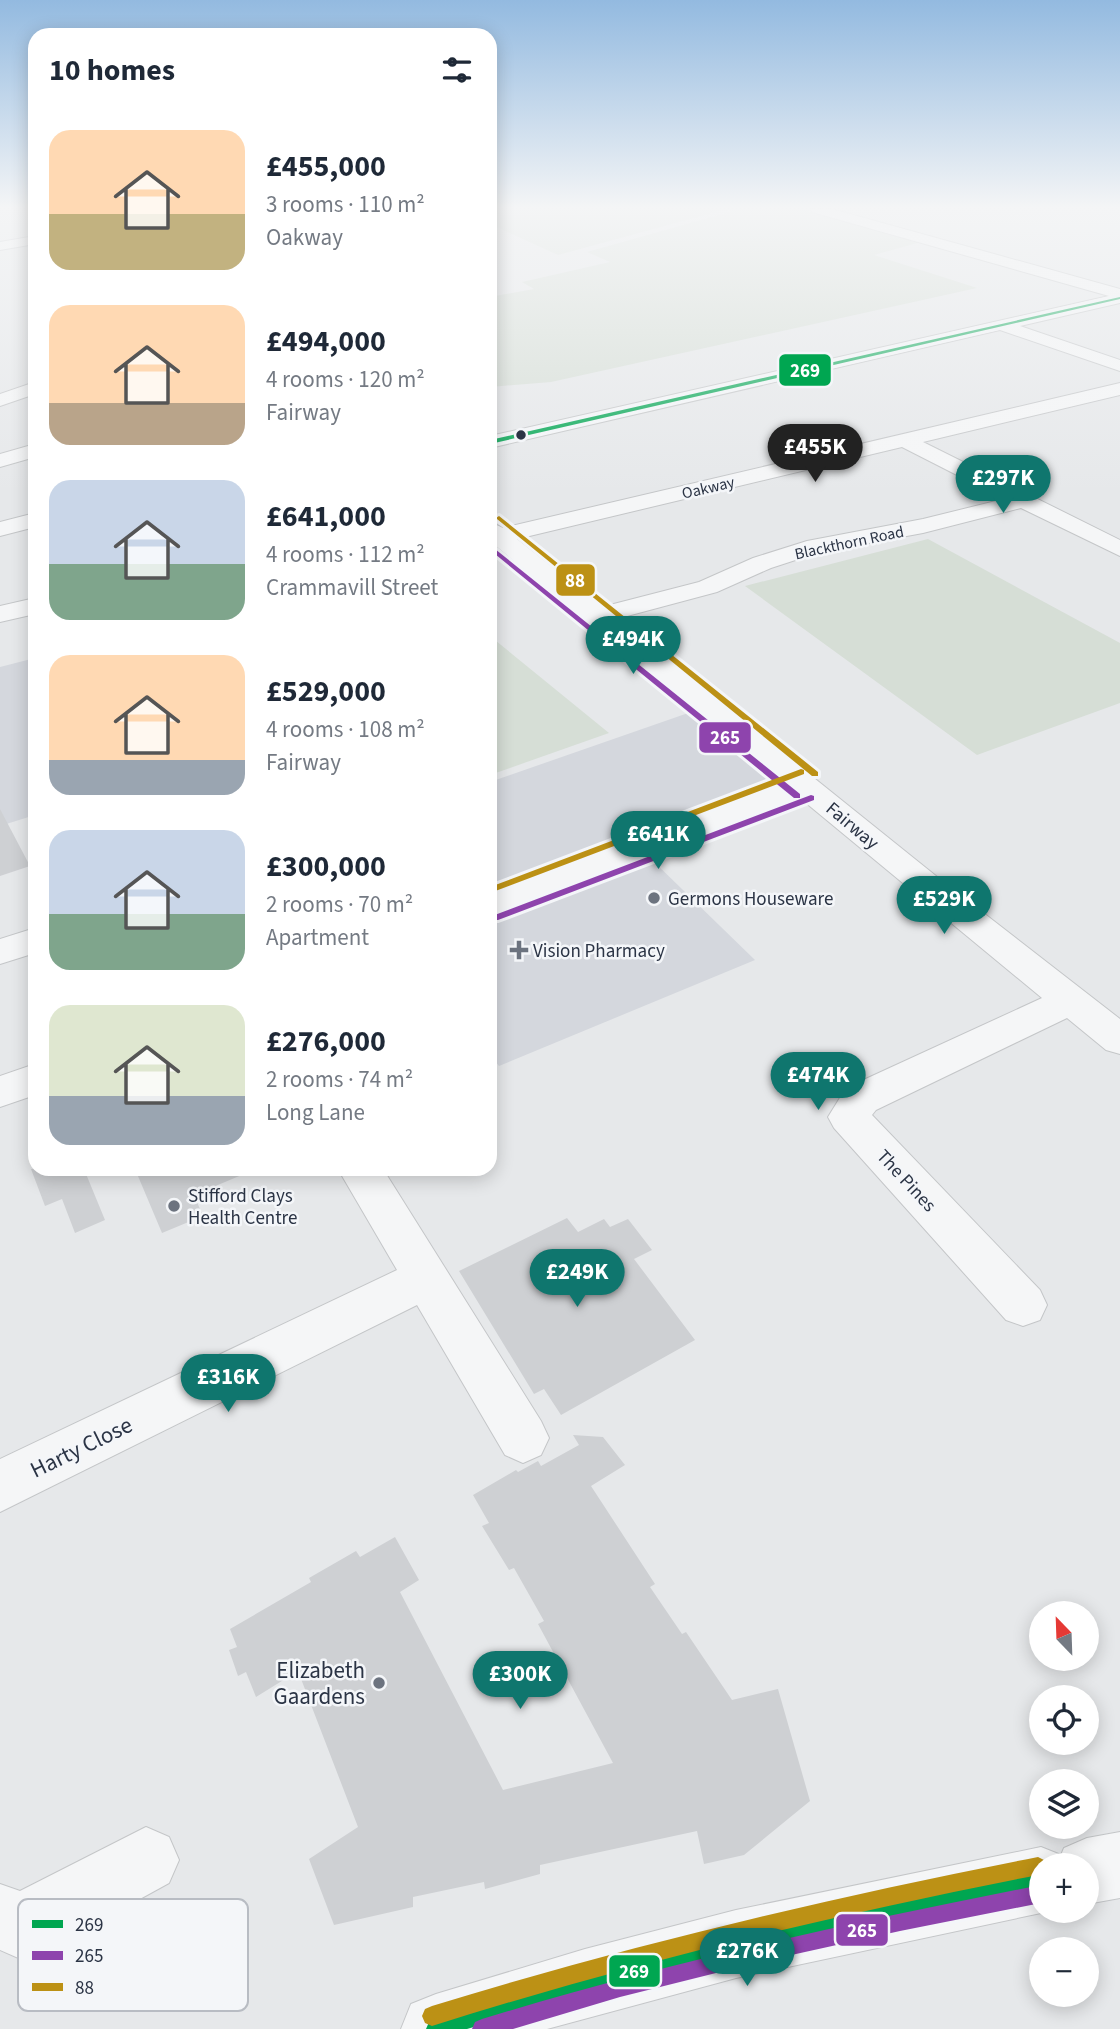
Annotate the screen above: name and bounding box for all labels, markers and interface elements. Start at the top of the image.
text: 10 homes [49,49,175,92]
icon: filters [438,51,476,89]
text: £455,000 [266,145,386,188]
icon: home [105,158,189,242]
text: 3 rooms · 110 m² [266,188,425,221]
text: Oakway [266,221,343,254]
text: £494,000 [266,320,386,363]
icon: home [105,333,189,417]
line badge: 269 [778,353,832,387]
text: 269 [790,358,820,385]
text: 4 rooms · 120 m² [266,363,425,396]
text: Fairway [266,396,341,429]
pin: £455K [766,424,864,484]
unlabelled marker [514,428,528,442]
text: £455K [784,430,846,463]
pin: £297K [954,456,1052,515]
text: £297K [972,461,1034,494]
street label: Oakway [680,471,737,505]
text: £641,000 [266,495,386,538]
icon: home [105,508,189,592]
street label: Blackthorn Road [793,521,906,565]
text: 4 rooms · 112 m² [266,538,425,571]
line badge: 88 [555,563,596,597]
text: 88 [565,568,585,595]
text: Crammavill Street [266,571,438,604]
pin: £494K [584,616,682,676]
text: £494K [602,622,664,655]
text: £529,000 [266,670,386,713]
icon: home [105,683,189,767]
text: 4 rooms · 108 m² [266,713,425,746]
line badge: 265 [698,721,752,754]
text: 265 [710,725,740,752]
text: Fairway [266,746,341,779]
street label: Fairway [820,796,885,856]
pin: £641K [609,812,707,871]
text: £641K [627,817,689,850]
text: £300,000 [266,845,386,888]
icon: home [105,858,189,942]
pin: £529K [895,876,993,936]
text: £529K [913,882,975,915]
place label: Germons Houseware [668,886,833,913]
text: 2 rooms · 70 m² [266,888,413,921]
marker: Germons Houseware [646,890,662,906]
text: Apartment [266,921,369,954]
place label: Vision Pharmacy [533,938,665,965]
marker: Vision Pharmacy [511,942,527,958]
text: £276,000 [266,1020,386,1063]
icon: home [105,1033,189,1117]
pin: £474K [769,1052,867,1112]
text: £474K [787,1058,849,1091]
text: 2 rooms · 74 m² [266,1063,413,1096]
text: Long Lane [266,1096,365,1129]
street label: The Pines [870,1144,942,1218]
place label: Stifford Clays Health Centre [188,1183,297,1232]
marker: Stifford Clays Health Centre [166,1198,182,1214]
pin: £249K [528,1250,626,1309]
text: £249K [546,1255,608,1288]
pin: £316K [179,1354,277,1414]
text: £316K [197,1360,259,1393]
street label: Harty Close [24,1408,138,1486]
north arrow [1029,1601,1099,1671]
map controls [1029,1601,1099,2007]
pin: £300K [471,1652,569,1711]
place label: Elizabeth Gaardens [273,1654,365,1713]
text: £300K [489,1657,551,1690]
marker: Elizabeth Gaardens [371,1675,387,1691]
button: locate [1029,1685,1099,1755]
button: layers [1029,1769,1099,1839]
button: + [1029,1853,1099,1923]
legend [18,1899,248,2011]
text: 269 [75,1912,103,1939]
line badge: 265 [835,1913,889,1947]
text: 265 [847,1918,877,1945]
pin: £276K [698,1928,796,1988]
text: £276K [716,1934,778,1967]
button: − [1029,1937,1099,2007]
text: 265 [75,1943,103,1970]
line badge: 269 [608,1954,661,1988]
text: 269 [619,1959,649,1986]
text: 88 [75,1975,94,2002]

